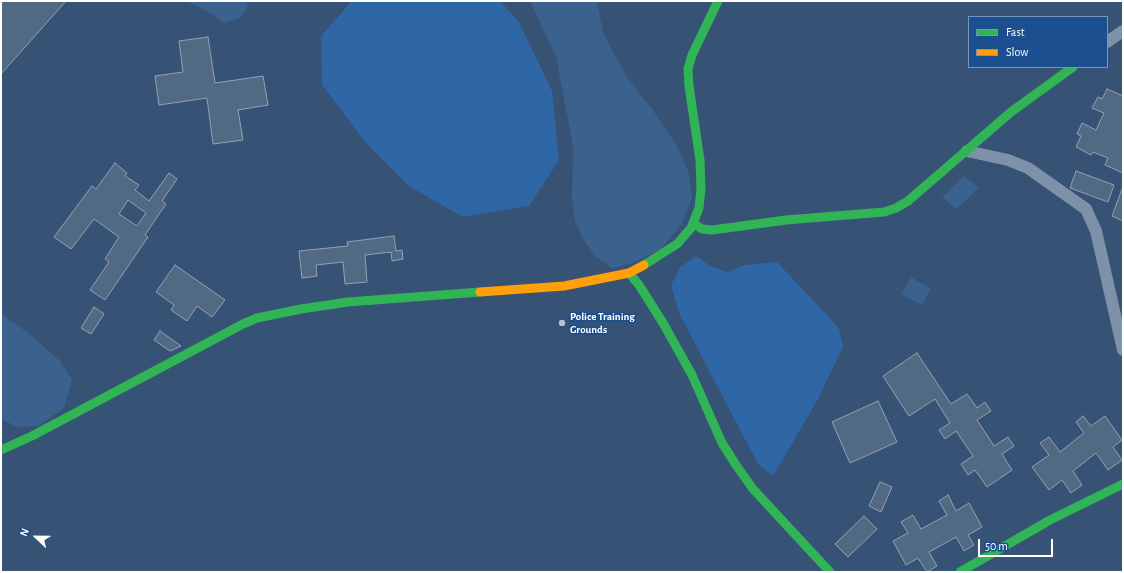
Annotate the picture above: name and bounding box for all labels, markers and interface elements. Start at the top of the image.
legend [968,16,1108,68]
text: Fast [1006,26,1025,38]
text: Slow [1006,46,1028,58]
place label: Police Training Grounds [570,310,635,336]
marker: Police Training Grounds [557,318,567,328]
north arrow [16,517,56,557]
text: N [18,527,31,538]
scale bar [980,531,1055,557]
text: 50 m [985,540,1008,552]

